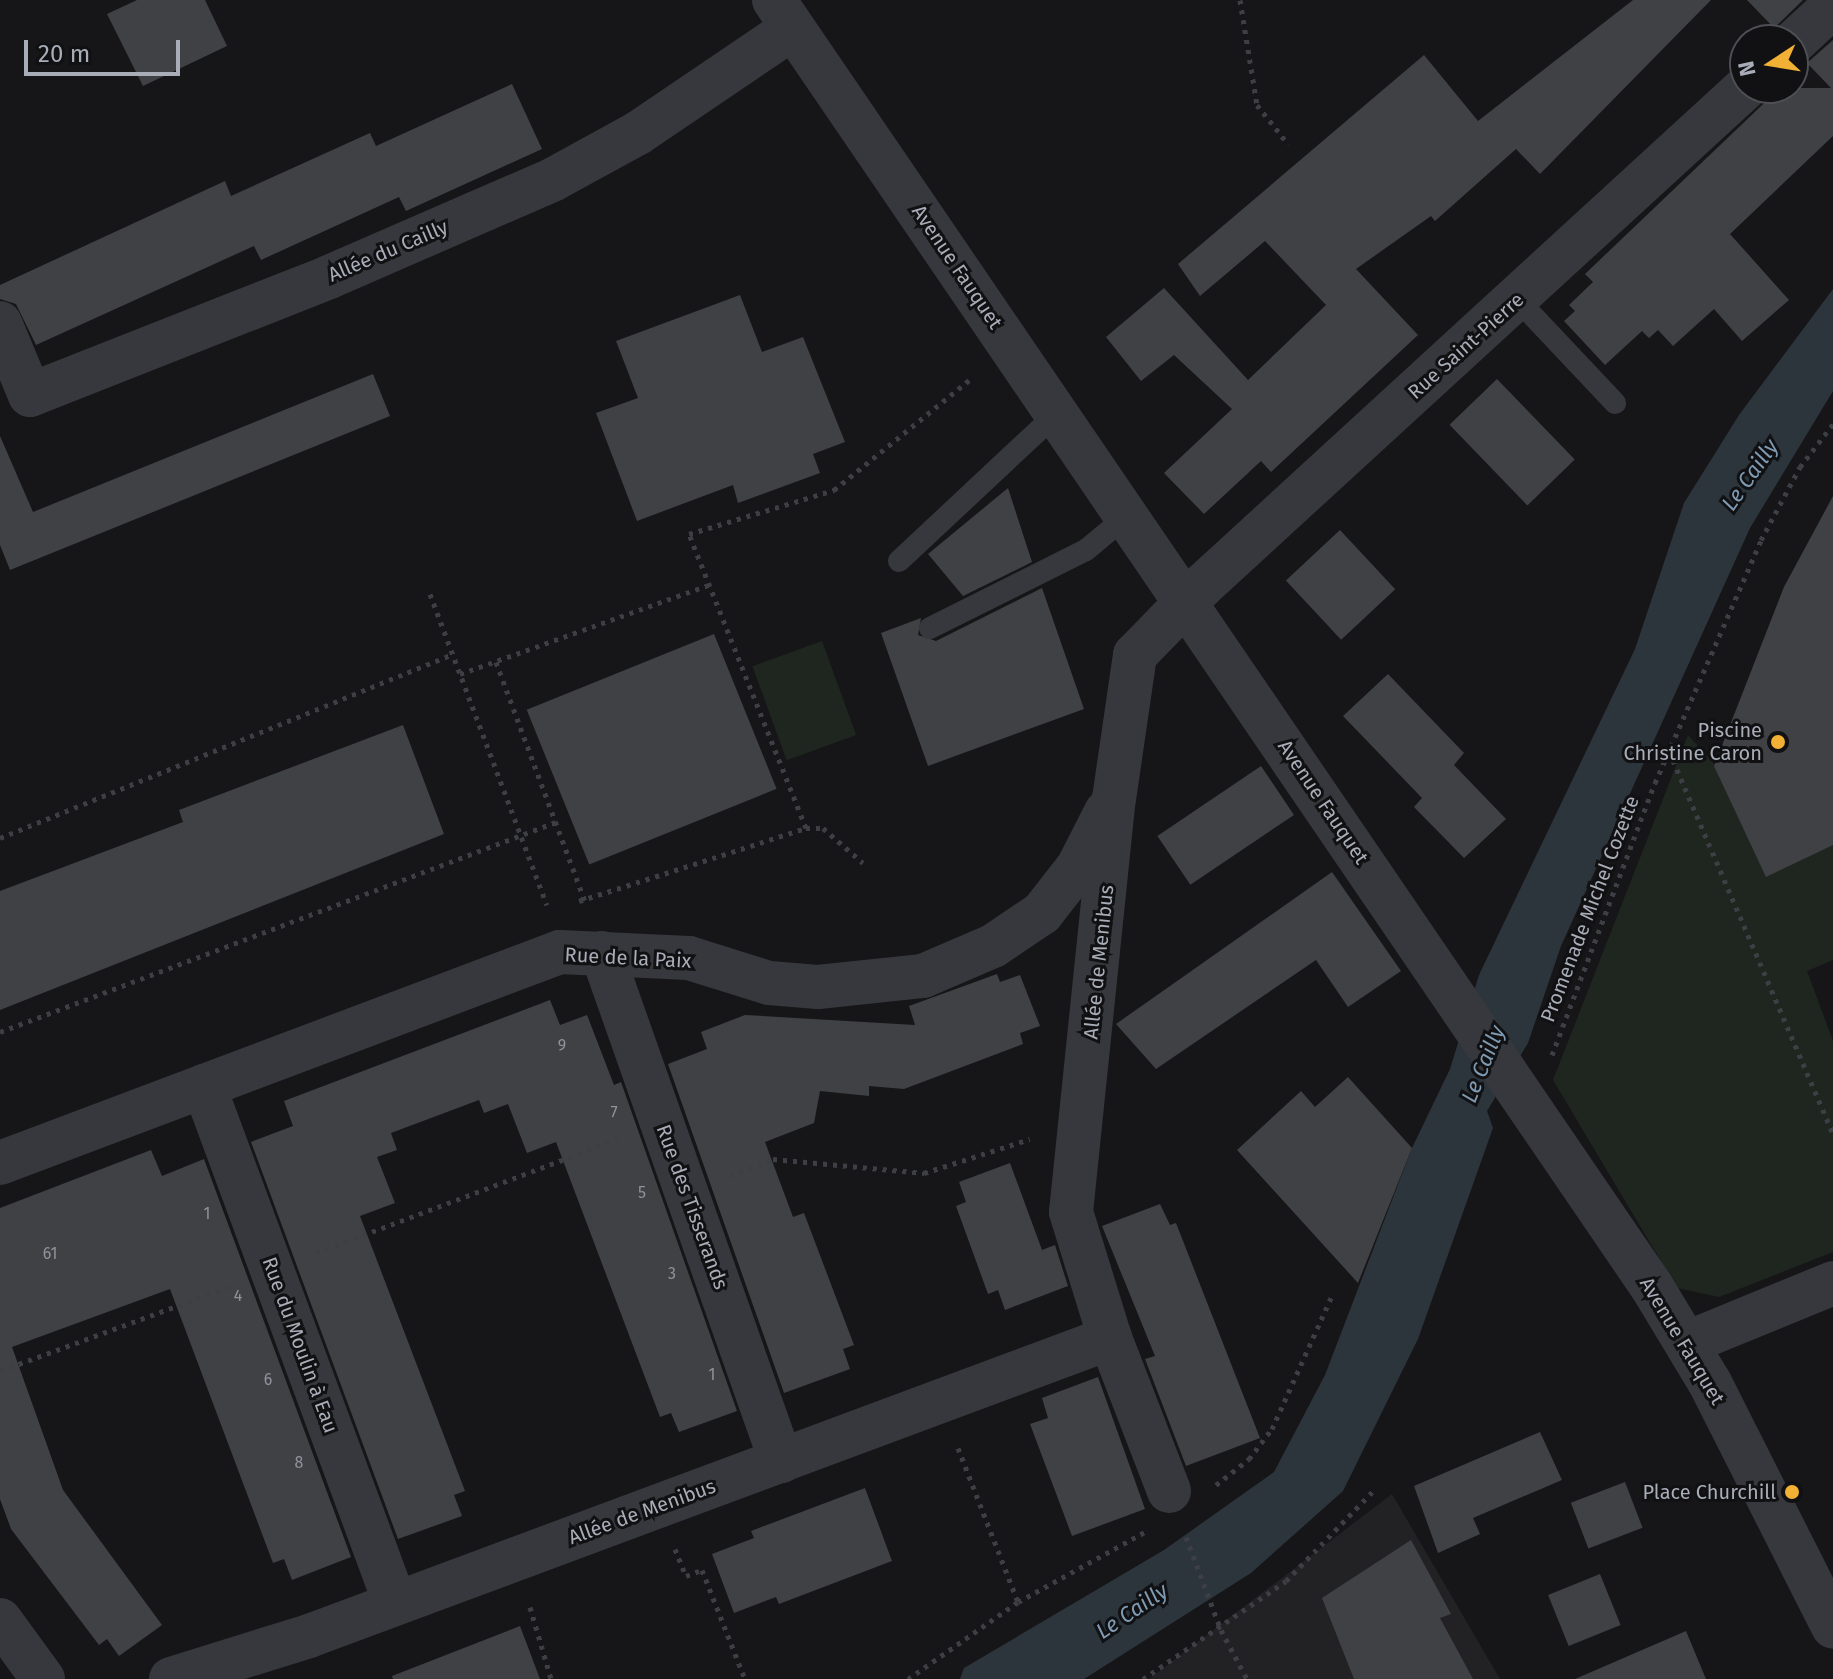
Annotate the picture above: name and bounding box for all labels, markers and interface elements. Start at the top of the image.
scale bar [28,24,184,74]
north arrow [1729,24,1809,104]
text: 20 m [38,40,90,68]
text: N [1732,59,1762,79]
street label: Avenue Fauquet [907,200,1007,334]
street label: Allée du Cailly [324,215,452,287]
street label: Rue Saint-Pierre [1403,288,1529,404]
water label: Le Cailly [1716,434,1784,516]
place label: Piscine Christine Caron [1623,718,1762,765]
marker: Piscine Christine Caron [1769,733,1787,751]
street label: Avenue Fauquet [1273,735,1373,869]
street label: Promenade Michel Cozette [1536,793,1644,1025]
street label: Allée de Menibus [1079,884,1119,1040]
street label: Rue de la Paix [564,943,692,973]
water label: Le Cailly [1456,1022,1510,1106]
house number: 9 [558,1036,566,1056]
house number: 7 [610,1103,618,1123]
street label: Rue des Tisserands [651,1121,733,1293]
house number: 5 [638,1183,646,1203]
house number: 1 [204,1204,210,1224]
house number: 61 [43,1244,57,1264]
street label: Rue du Moulin à Eau [257,1254,343,1436]
house number: 3 [668,1264,676,1284]
street label: Avenue Fauquet [1634,1273,1730,1409]
house number: 4 [234,1286,242,1306]
house number: 1 [709,1365,715,1385]
house number: 6 [264,1370,272,1390]
house number: 8 [295,1453,303,1473]
street label: Allée de Menibus [565,1474,719,1550]
place label: Place Churchill [1642,1480,1776,1504]
marker: Place Churchill [1783,1483,1801,1501]
water label: Le Cailly [1091,1577,1173,1645]

